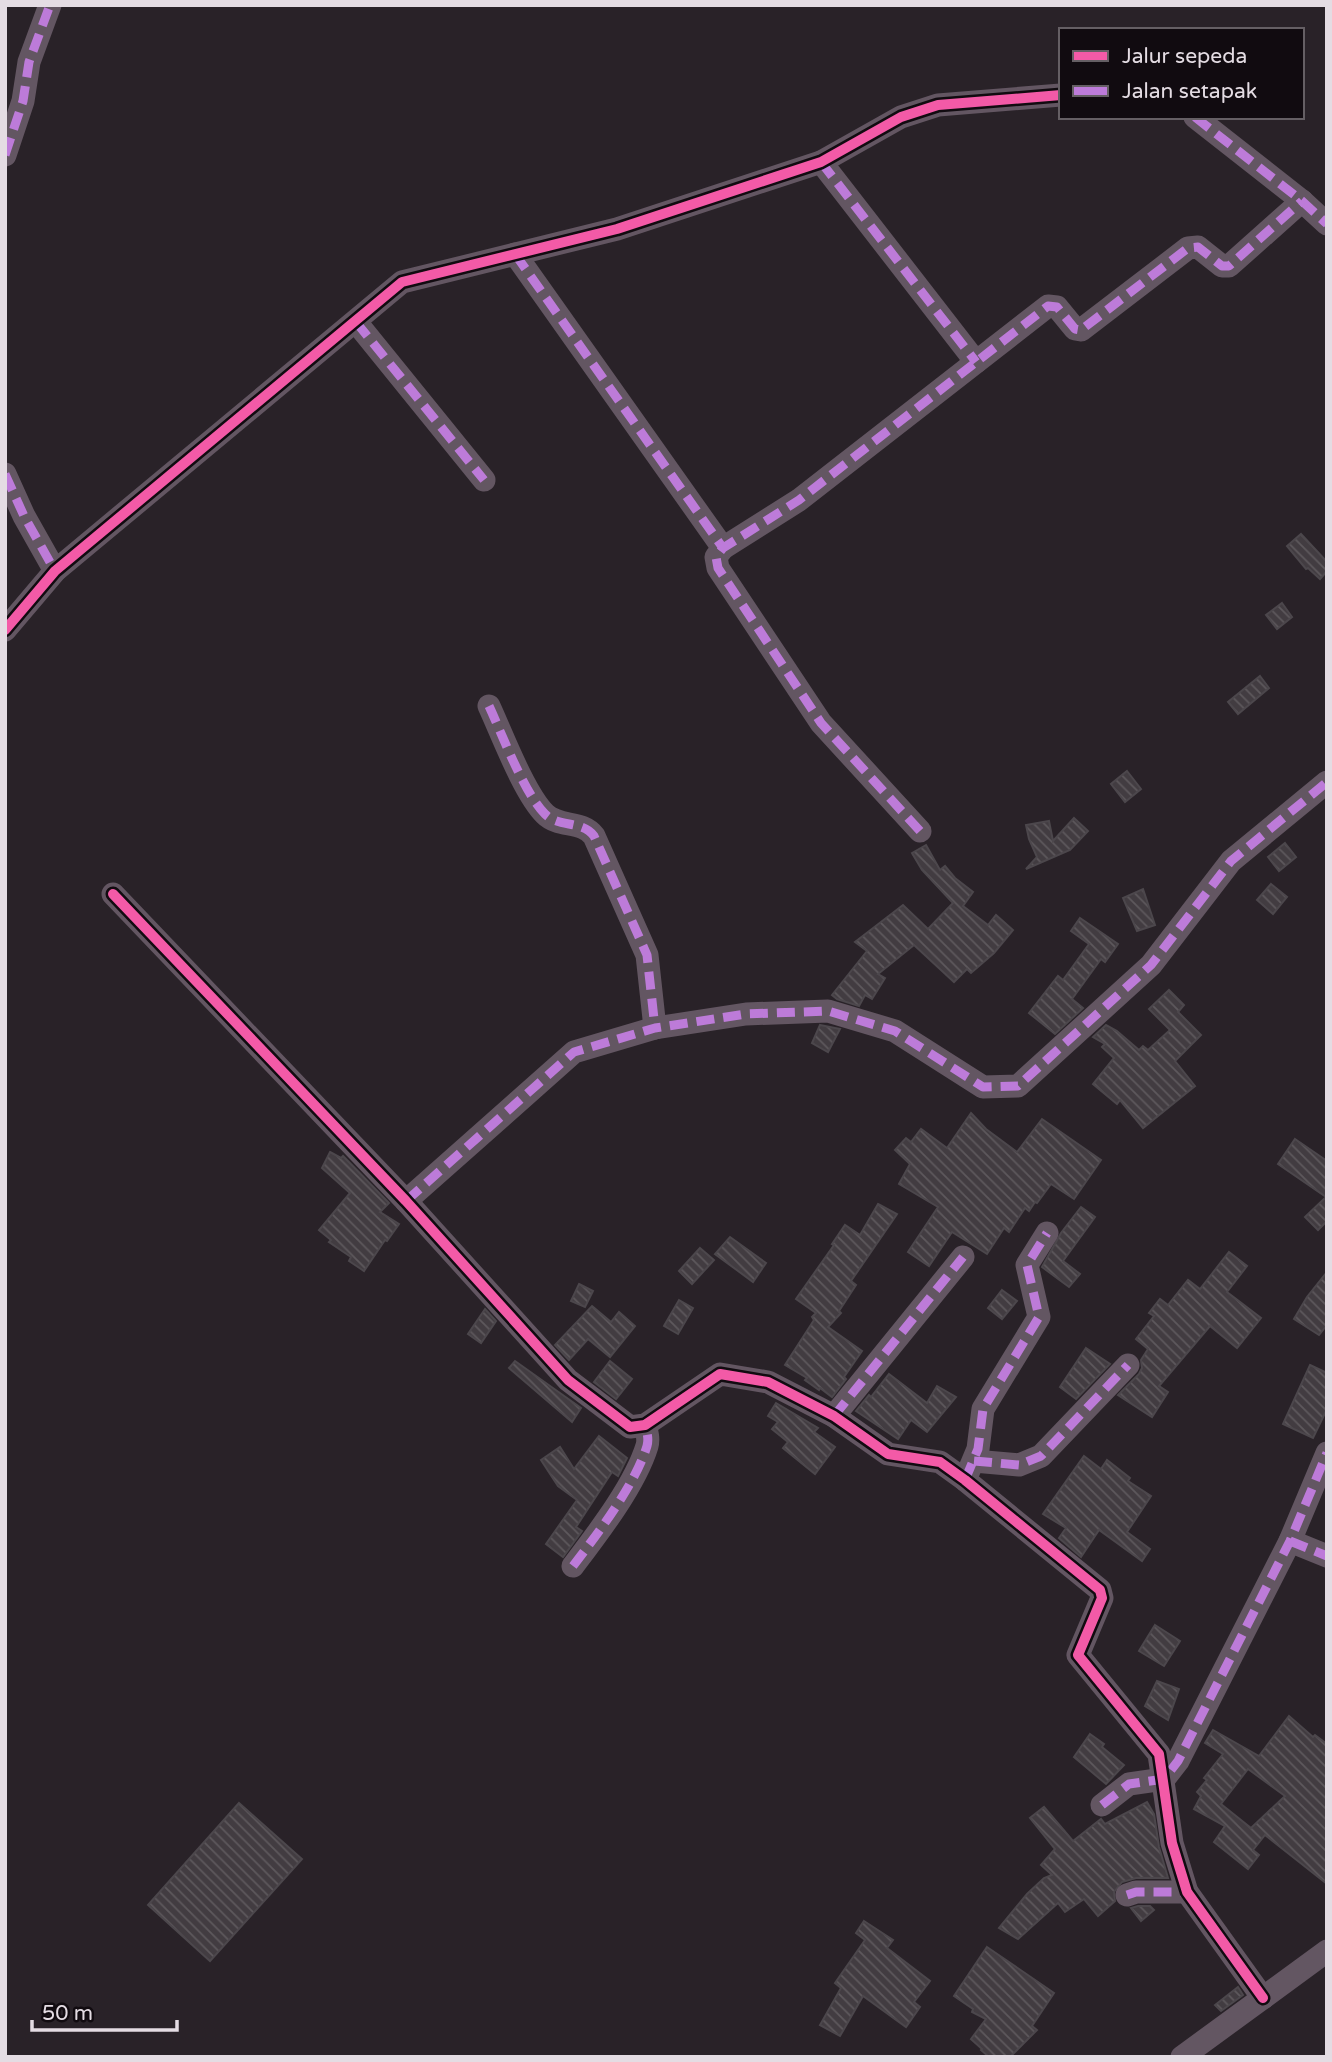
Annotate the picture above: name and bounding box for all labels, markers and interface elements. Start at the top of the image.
legend [1059,28,1304,119]
text: Jalur sepeda [1122,44,1247,69]
text: Jalan setapak [1122,79,1257,104]
scale bar [32,1988,177,2032]
text: 50 m [42,2001,93,2026]

